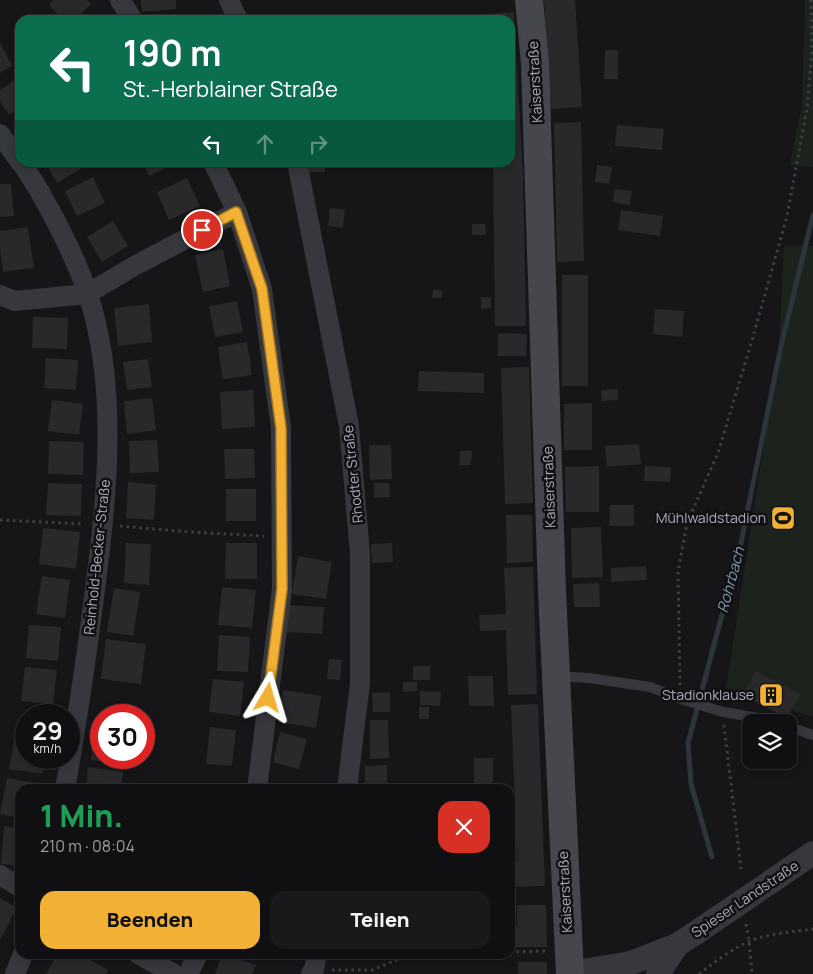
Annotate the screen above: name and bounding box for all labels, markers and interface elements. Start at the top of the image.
text: 190 m [123,29,222,77]
icon: left [40,35,105,100]
street label: Kaiserstraße [523,41,546,123]
text: St.-Herblainer Straße [123,74,338,104]
icon: left [198,130,226,158]
icon: ahead [251,130,279,158]
icon: right [304,130,332,158]
pin [181,209,223,251]
icon: arrive [188,216,216,244]
street label: Rhodter Straße [338,424,367,524]
street label: Kaiserstraße [538,446,559,528]
street label: Reinhold-Becker-Straße [79,478,114,636]
sports icon: Mühlwaldstadion [770,505,796,531]
place label: Mühlwaldstadion [656,508,766,527]
water label: Rohrbach [712,544,750,615]
position arrow [241,671,293,723]
building icon: Stadionklause [758,682,784,708]
place label: Stadionklause [662,685,754,704]
speed limit sign: 30 [90,704,155,769]
text: 29 [32,713,63,748]
map controls [742,714,797,769]
button: layers [742,714,797,769]
text: km/h [34,740,61,757]
text: 1 Min. [40,795,123,836]
button: close [438,801,490,853]
text: 210 m · 08:04 [40,835,135,857]
street label: Kaiserstraße [553,851,576,933]
street label: Spieser Landstraße [687,856,802,941]
button: Beenden [40,891,260,949]
button: Teilen [270,891,490,949]

